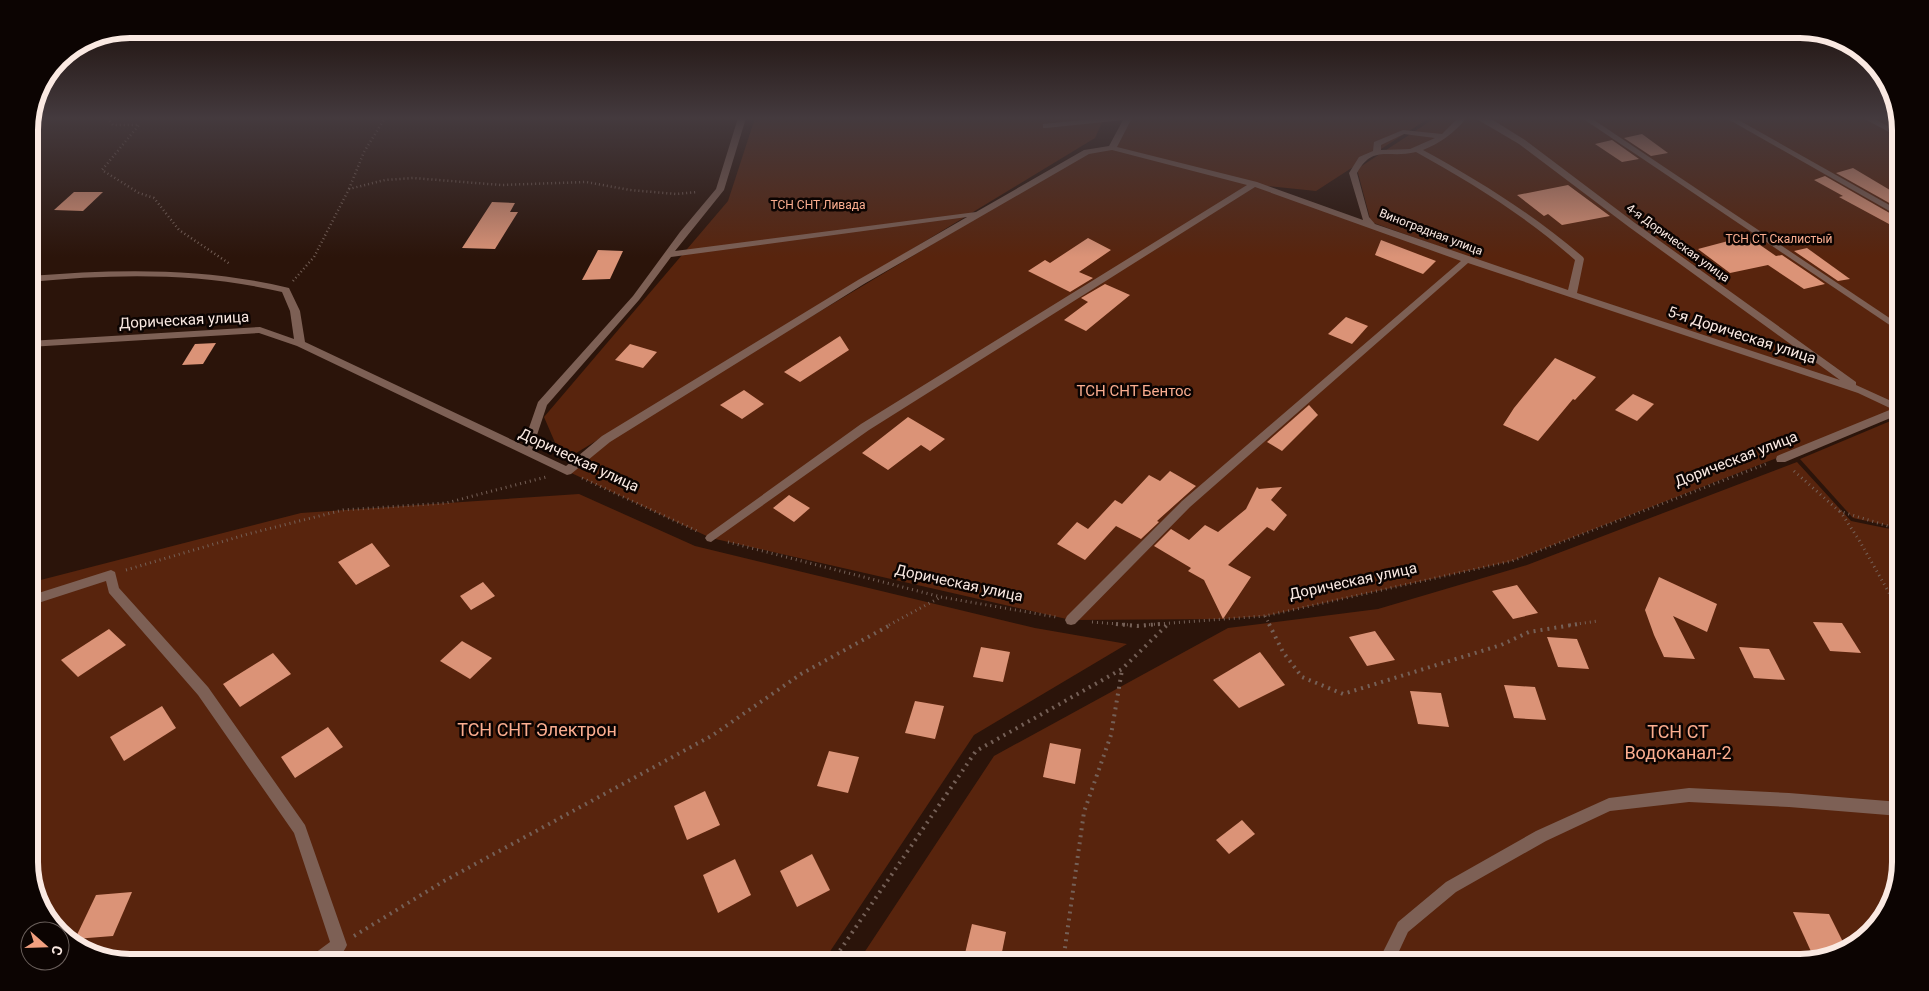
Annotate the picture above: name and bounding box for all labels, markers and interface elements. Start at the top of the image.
park label: ТСН СНТ Ливада [770,198,866,212]
street label: 4-я Дорическая улица [1624,201,1732,285]
street label: Виноградная улица [1377,206,1485,258]
park label: ТСН СТ Скалистый [1726,232,1833,246]
street label: 5-я Дорическая улица [1666,303,1818,367]
street label: Дорическая улица [118,308,250,332]
park label: ТСН СНТ Бентос [1077,382,1192,400]
street label: Дорическая улица [516,424,642,496]
street label: Дорическая улица [1672,427,1800,491]
street label: Дорическая улица [1287,559,1419,603]
street label: Дорическая улица [893,561,1025,605]
park label: ТСН СНТ Электрон [457,719,617,740]
park label: ТСН СТ Водоканал-2 [1624,721,1732,763]
north arrow [20,921,70,971]
text: С [48,943,66,957]

